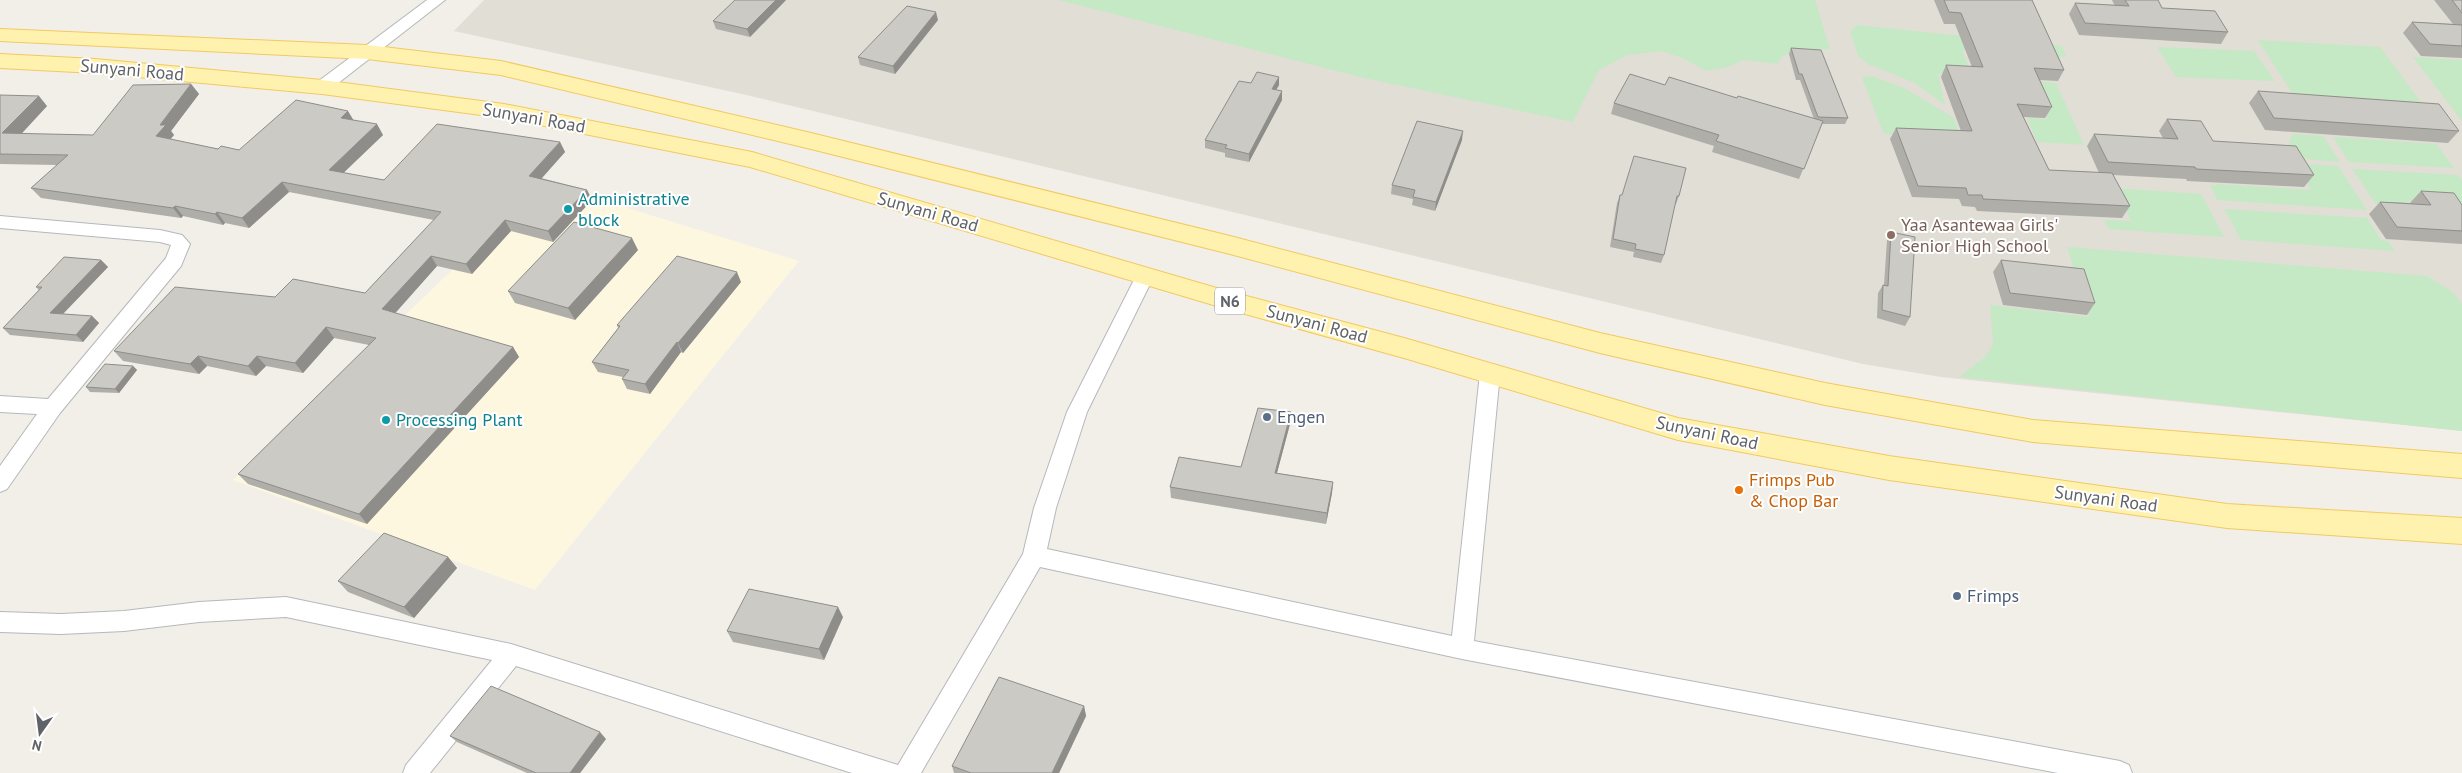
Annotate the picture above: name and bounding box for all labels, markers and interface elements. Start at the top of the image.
street label: Sunyani Road [79,54,185,85]
street label: Sunyani Road [481,97,587,138]
street label: Sunyani Road [875,186,981,237]
place label: Administrative block [578,187,690,231]
marker: Administrative block [562,203,574,215]
place label: Yaa Asantewaa Girls' Senior High School [1901,213,2058,257]
marker: Yaa Asantewaa Girls' Senior High School [1885,229,1897,241]
road number: N6 [1215,288,1245,314]
street label: Sunyani Road [1264,299,1370,348]
place label: Engen [1277,405,1325,428]
place label: Processing Plant [396,408,523,431]
street label: Sunyani Road [1654,410,1760,455]
marker: Engen [1261,411,1273,423]
marker: Processing Plant [380,414,392,426]
place label: Frimps Pub & Chop Bar [1749,468,1838,512]
street label: Sunyani Road [2053,480,2159,517]
marker: Frimps Pub & Chop Bar [1733,484,1745,496]
place label: Frimps [1967,584,2019,607]
marker: Frimps [1951,590,1963,602]
north arrow [15,708,65,758]
text: N [30,736,43,755]

